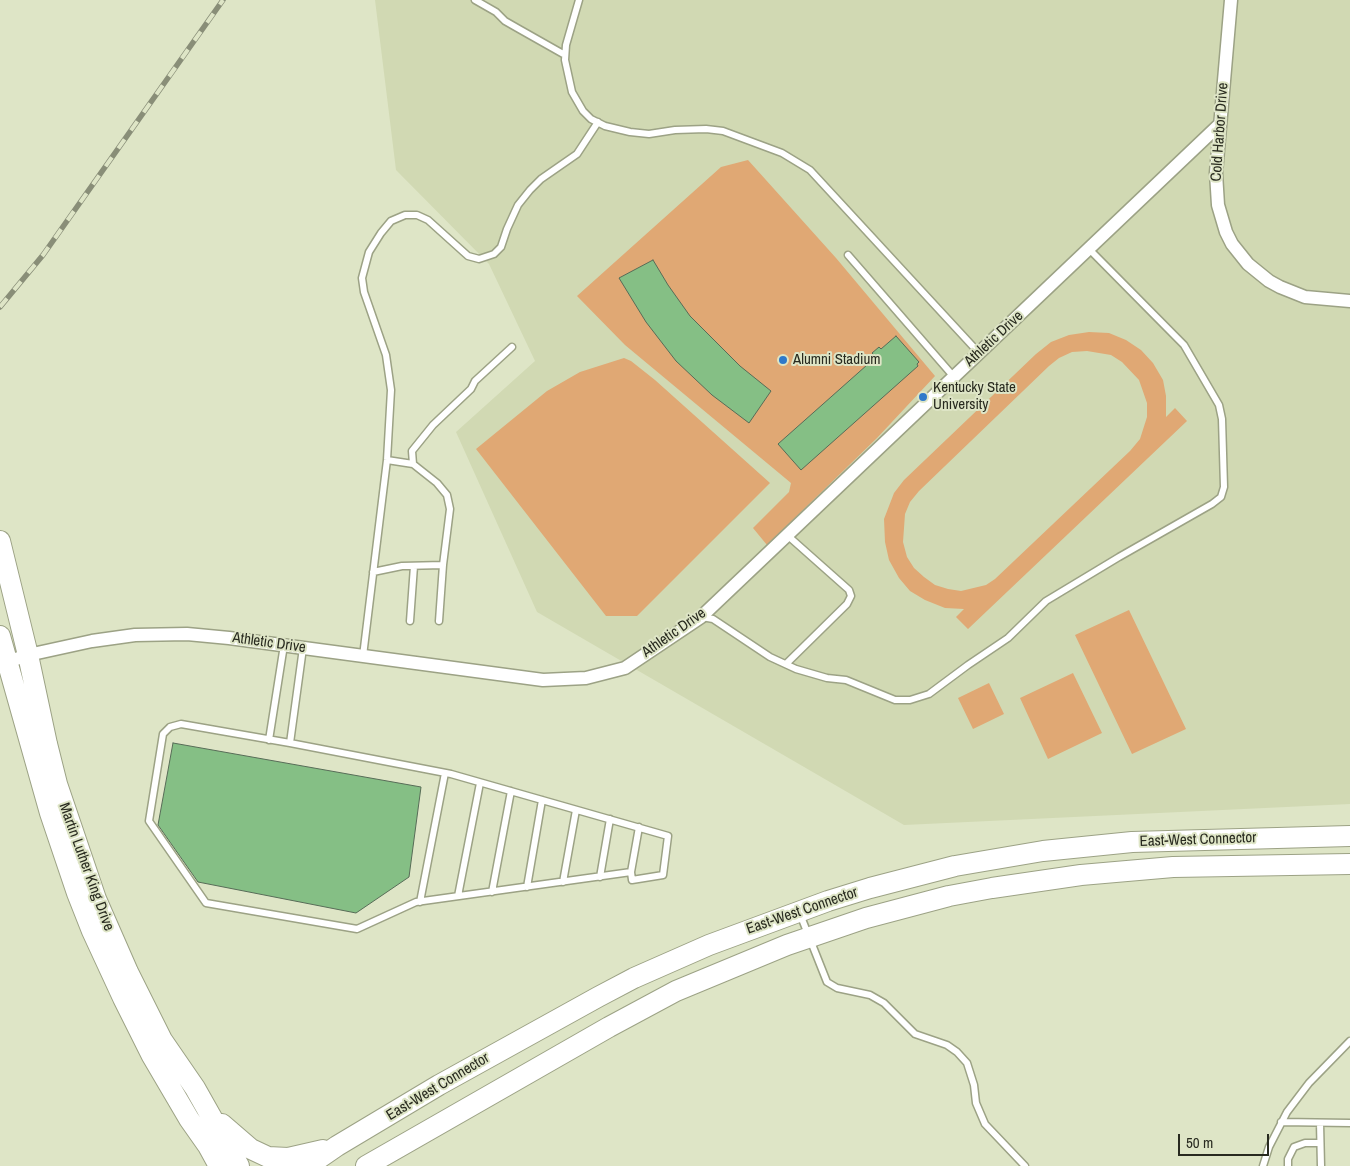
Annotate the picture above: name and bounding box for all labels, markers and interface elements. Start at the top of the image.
street label: Cold Harbor Drive [1208,82,1232,182]
street label: Athletic Drive [961,307,1027,371]
place label: Alumni Stadium [793,351,881,369]
marker: Alumni Stadium [777,354,789,366]
place label: Kentucky State University [933,379,1016,414]
marker: Kentucky State University [917,391,929,403]
street label: Athletic Drive [639,604,709,662]
street label: Athletic Drive [231,629,307,657]
street label: Martin Luther King Drive [55,801,117,933]
street label: East-West Connector [1139,829,1257,851]
street label: East-West Connector [744,883,860,939]
street label: East-West Connector [383,1049,493,1125]
scale bar [1180,1124,1271,1156]
text: 50 m [1186,1132,1213,1153]

